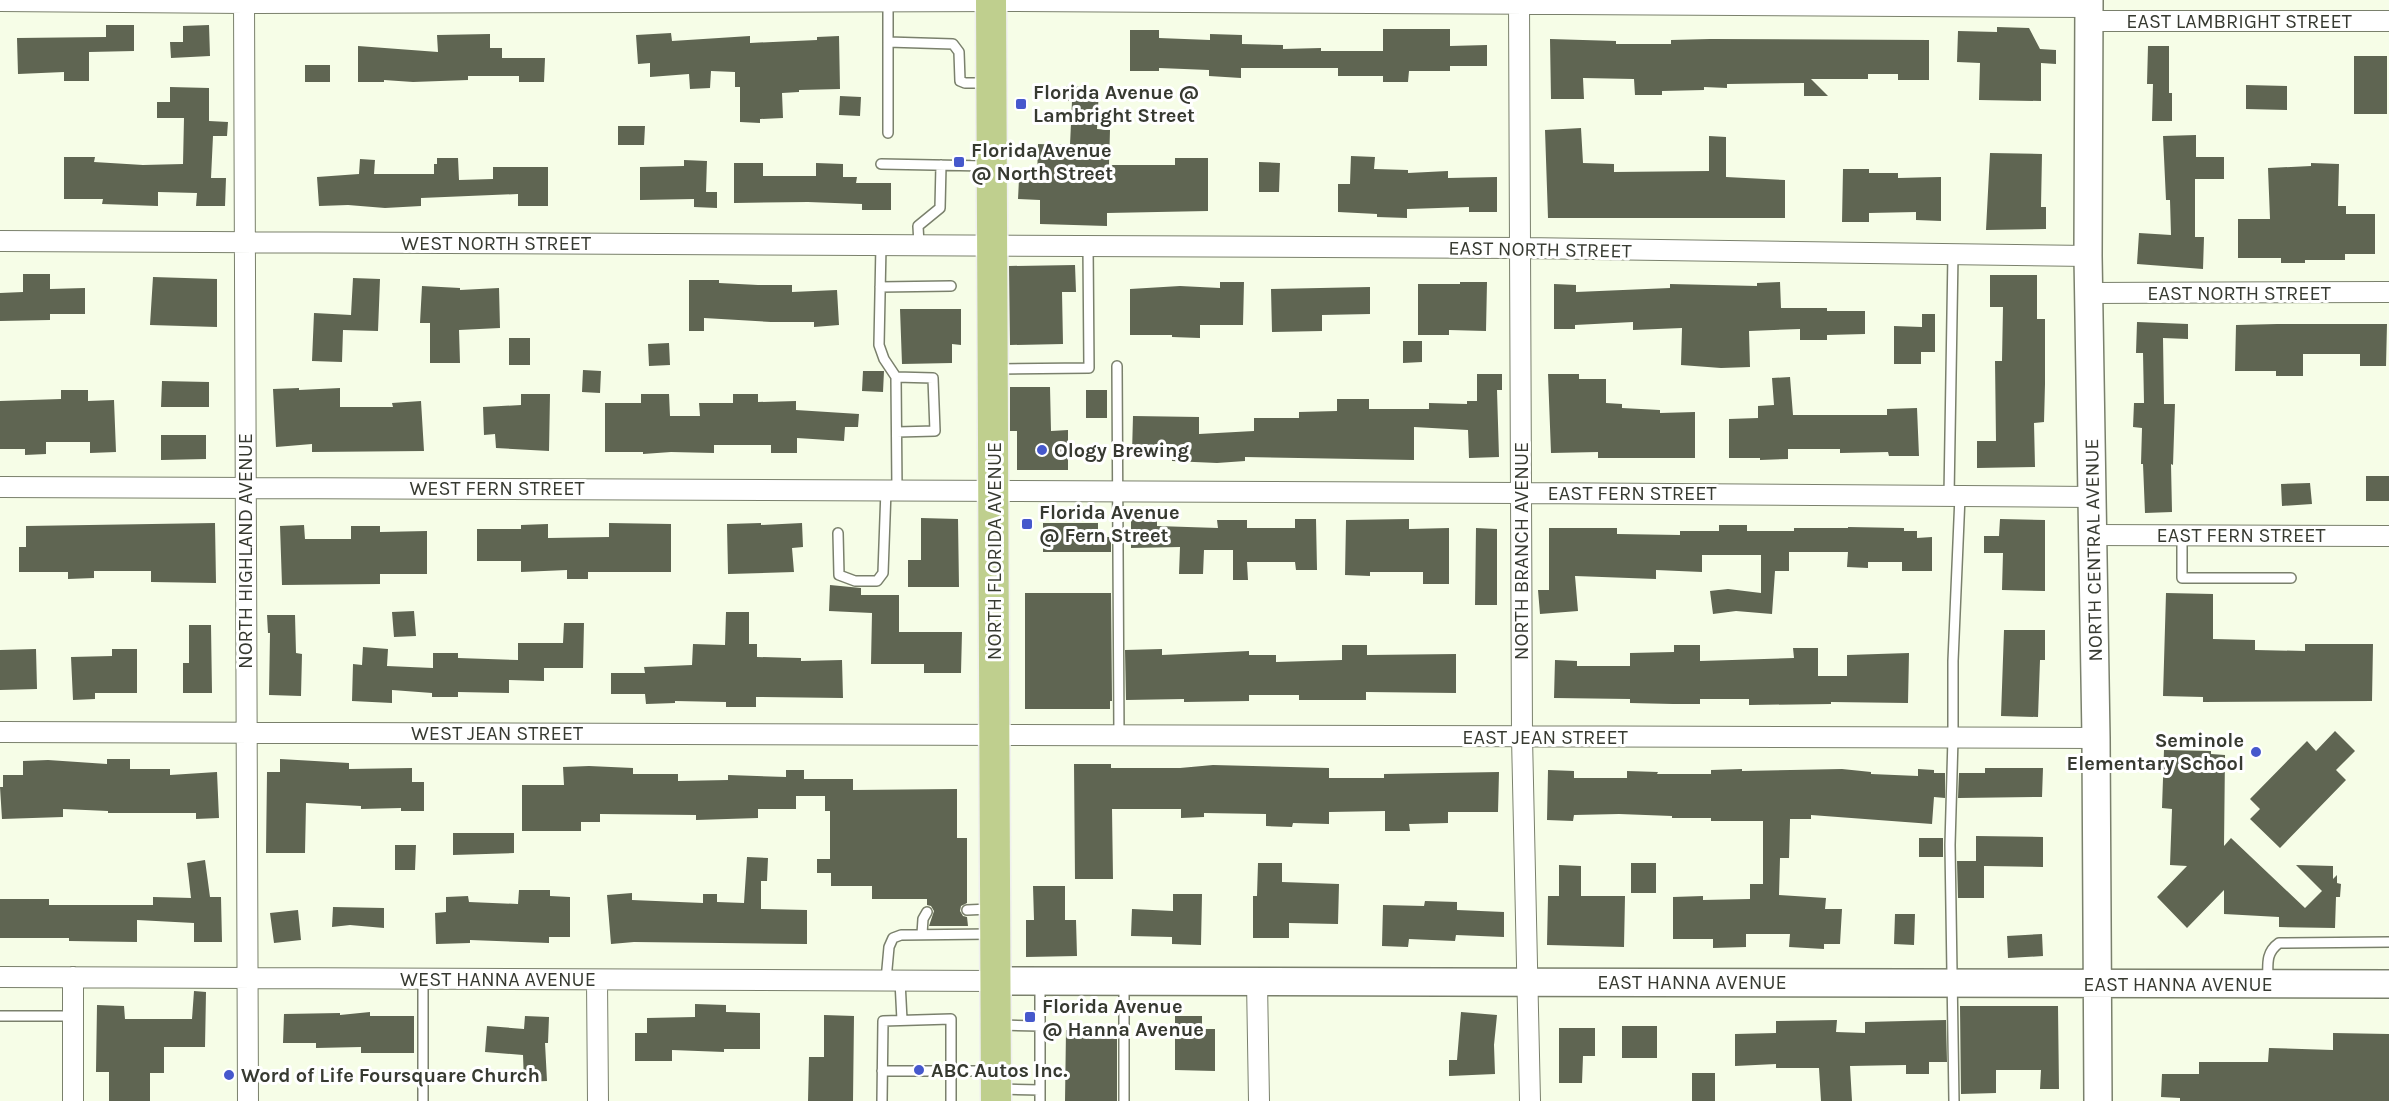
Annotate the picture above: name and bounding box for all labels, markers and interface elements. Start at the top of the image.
street label: EAST LAMBRIGHT STREET [2126,10,2352,33]
place label: Florida Avenue @ Lambright Street [1033,81,1199,127]
marker: Florida Avenue @ Lambright Street [1014,97,1028,111]
place label: Florida Avenue @ North Street [971,139,1113,185]
marker: Florida Avenue @ North Street [952,155,966,169]
street label: WEST NORTH STREET [401,232,591,255]
street label: EAST NORTH STREET [1448,236,1632,263]
street label: EAST NORTH STREET [2147,282,2331,305]
street label: NORTH HIGHLAND AVENUE [234,433,257,669]
street label: NORTH CENTRAL AVENUE [2080,438,2107,662]
place label: Ology Brewing [1054,439,1190,462]
street label: NORTH FLORIDA AVENUE [983,442,1006,660]
street label: NORTH BRANCH AVENUE [1510,442,1533,660]
marker: Ology Brewing [1035,443,1049,457]
street label: WEST FERN STREET [409,477,585,500]
street label: EAST FERN STREET [1548,482,1716,505]
place label: Florida Avenue @ Fern Street [1039,501,1179,547]
marker: Florida Avenue @ Fern Street [1020,517,1034,531]
street label: EAST FERN STREET [2157,524,2325,547]
street label: WEST JEAN STREET [411,722,583,745]
street label: EAST JEAN STREET [1462,726,1628,749]
place label: Seminole Elementary School [2066,729,2244,775]
marker: Seminole Elementary School [2249,745,2263,759]
street label: WEST HANNA AVENUE [400,968,596,991]
street label: EAST HANNA AVENUE [1597,971,1787,994]
street label: EAST HANNA AVENUE [2083,973,2273,996]
place label: Florida Avenue @ Hanna Avenue [1042,995,1204,1041]
marker: Florida Avenue @ Hanna Avenue [1023,1010,1037,1024]
place label: ABC Autos Inc. [931,1059,1068,1082]
marker: ABC Autos Inc. [912,1063,926,1077]
place label: Word of Life Foursquare Church [241,1064,540,1087]
marker: Word of Life Foursquare Church [222,1068,236,1082]

